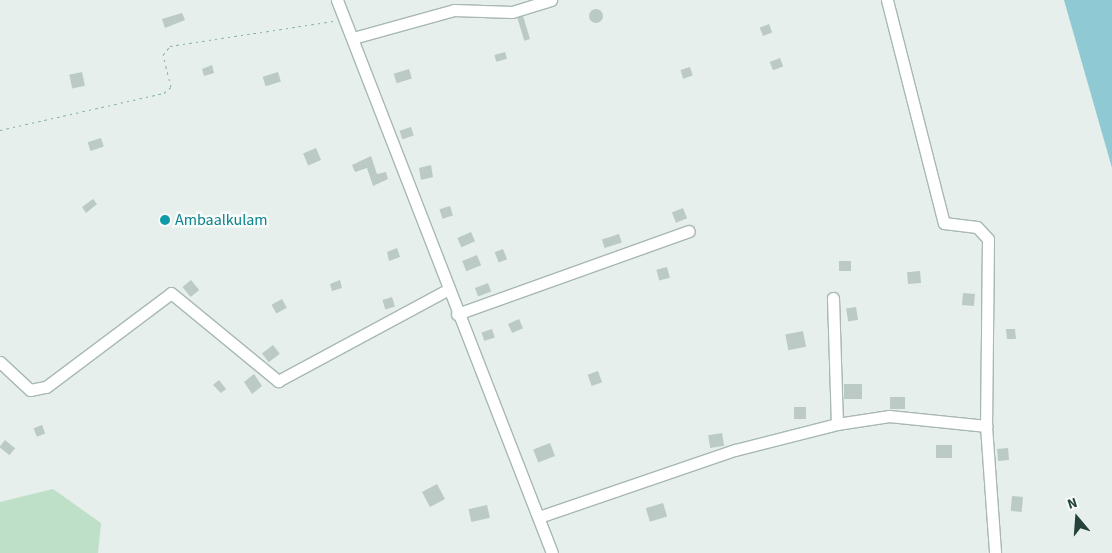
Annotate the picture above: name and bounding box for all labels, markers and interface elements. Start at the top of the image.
place label: Ambaalkulam [175,210,268,230]
marker: Ambaalkulam [159,214,171,226]
north arrow [1052,493,1102,543]
text: N [1065,493,1080,515]

